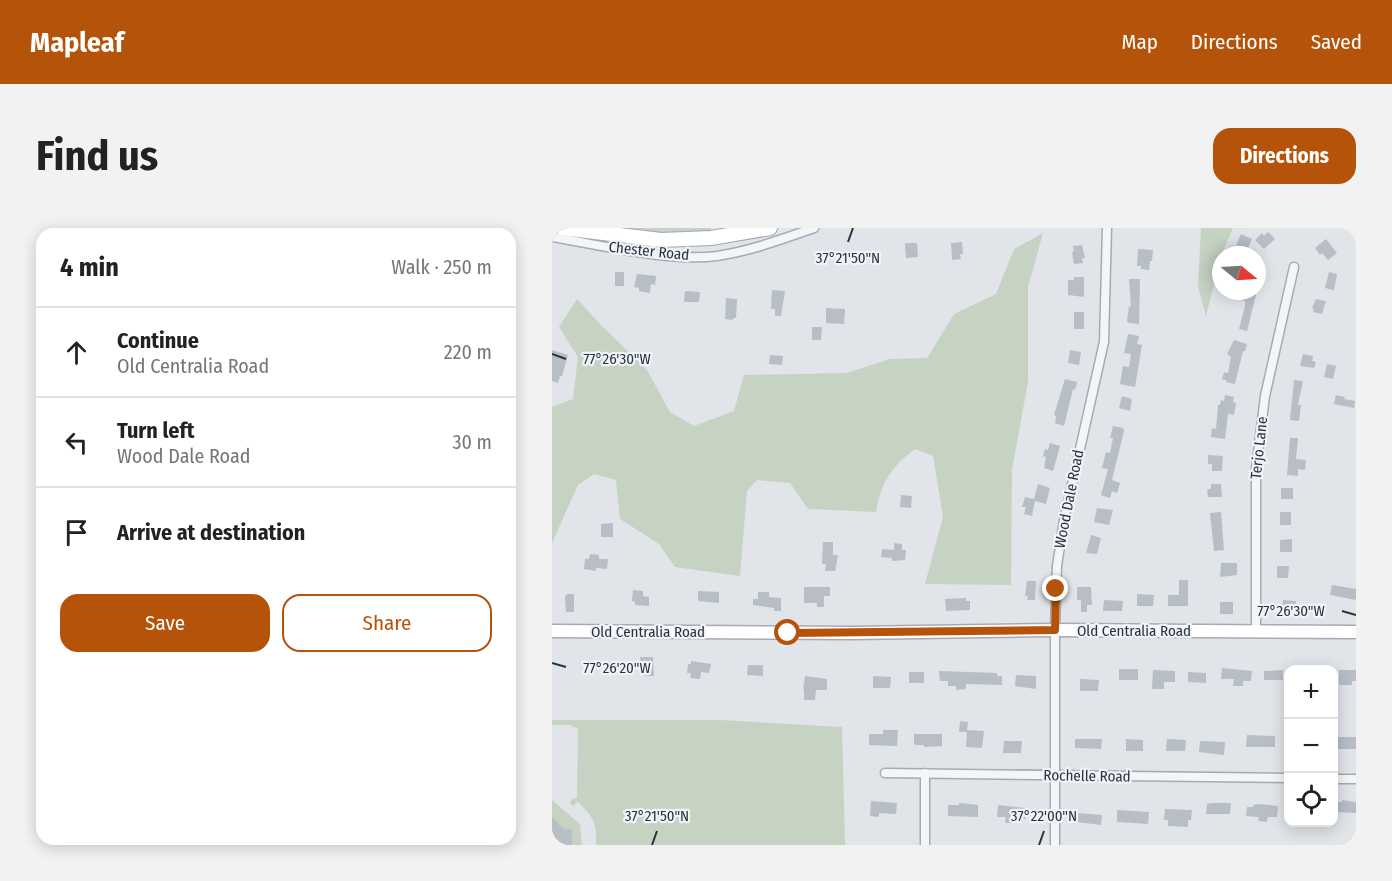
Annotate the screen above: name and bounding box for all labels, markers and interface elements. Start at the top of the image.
text: Mapleaf [30,26,124,59]
text: Map [1121,29,1158,55]
text: Directions [1191,29,1278,55]
text: Saved [1311,29,1362,55]
button: Directions [1213,128,1356,184]
text: Find us [36,131,158,181]
street label: Chester Road [608,238,690,264]
north arrow [1212,246,1266,300]
text: 37°21'50"N [816,249,880,267]
text: 4 min [60,252,119,283]
text: Walk · 250 m [391,255,492,279]
text: Continue [117,327,199,354]
icon: ahead [60,336,93,369]
text: 220 m [444,340,492,364]
text: 77°26'30"W [583,350,651,368]
text: Old Centralia Road [117,354,269,378]
street label: Terjo Lane [1247,416,1271,480]
text: Turn left [117,417,195,444]
icon: left [60,426,93,459]
text: 30 m [452,430,492,454]
text: Wood Dale Road [117,444,250,468]
street label: Wood Dale Road [1051,448,1087,550]
icon: arrive [60,516,93,549]
text: Arrive at destination [117,519,305,546]
route end [1042,575,1068,601]
button: Save [60,594,270,652]
button: Share [282,594,492,652]
text: 77°26'30"W [1257,602,1325,620]
route start [774,619,800,645]
street label: Old Centralia Road [1077,622,1191,640]
street label: Old Centralia Road [591,623,705,641]
text: 77°26'20"W [583,659,651,677]
map controls [1284,665,1338,827]
button: + [1284,665,1338,719]
button: − [1284,719,1338,773]
street label: Rochelle Road [1043,766,1131,786]
button: locate [1284,773,1338,827]
text: 37°21'50"N [625,807,689,825]
text: 37°22'00"N [1011,807,1077,825]

